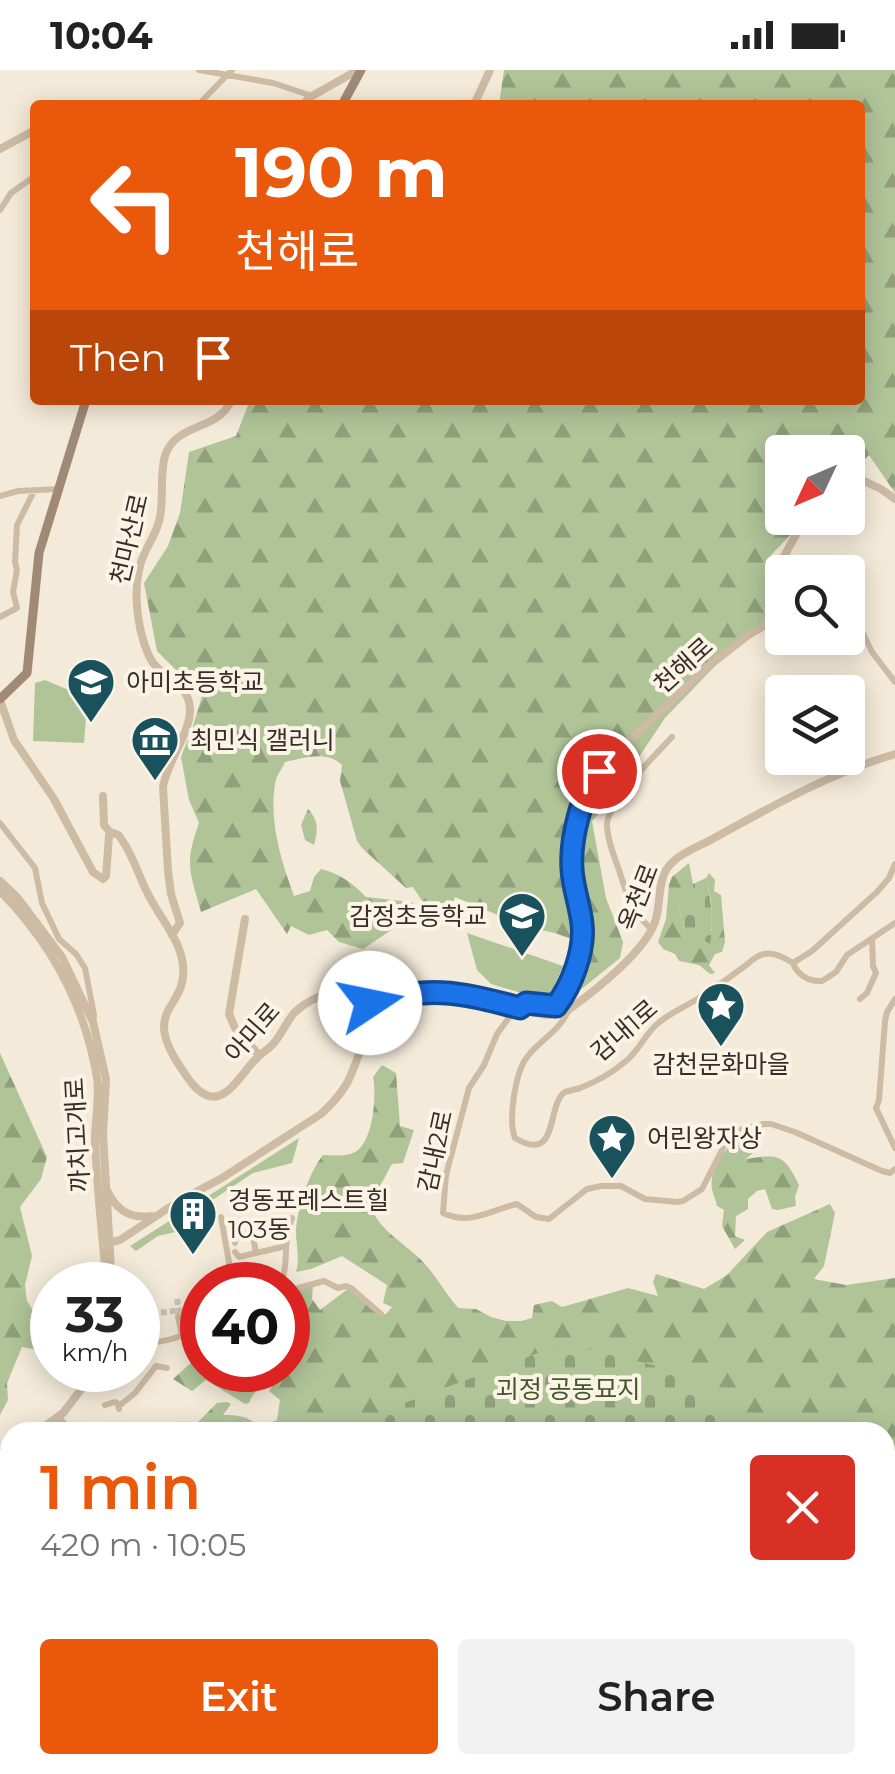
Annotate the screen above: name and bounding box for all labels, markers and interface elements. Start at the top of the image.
text: 10:04 [50,12,153,59]
text: 190 m [235,129,448,215]
icon: left [70,140,200,270]
text: 천해로 [235,223,359,278]
icon: arrive [186,330,241,385]
text: Then [70,334,166,381]
north arrow [765,435,865,535]
map controls [765,435,865,775]
street label: 천마산로 [104,491,154,587]
button: search [765,555,865,655]
street label: 천해로 [647,631,719,699]
school or university icon: 아미초등학교 [65,656,117,724]
place label: 아미초등학교 [126,667,264,697]
button: layers [765,675,865,775]
museum icon: 최민식 갤러니 [129,714,181,782]
place label: 최민식 갤러니 [190,725,335,755]
pin [557,729,642,814]
icon: arrive [572,744,627,799]
street label: 옥천로 [612,859,664,935]
school or university icon: 감정초등학교 [496,890,548,958]
place label: 감정초등학교 [349,901,487,931]
position arrow [318,951,422,1055]
place icon: 감천문화마을 [695,980,747,1048]
street label: 감내1로 [585,993,663,1067]
street label: 아미로 [218,996,286,1068]
place label: 감천문화마을 [652,1049,790,1079]
street label: 까치고개로 [59,1077,95,1193]
street label: 감내2로 [412,1107,458,1195]
place icon: 어린왕자상 [586,1112,638,1180]
place label: 어린왕자상 [647,1123,762,1153]
place label: 경동포레스트힐 103동 [228,1185,389,1244]
building icon: 경동포레스트힐 103동 [167,1188,219,1256]
speed limit sign: 40 [180,1262,310,1392]
text: 33 [66,1284,124,1345]
text: km/h [62,1337,128,1367]
park label: 괴정 공동묘지 [496,1374,640,1404]
text: 1 min [40,1451,201,1524]
button: close [750,1455,855,1560]
text: 420 m · 10:05 [40,1525,246,1564]
button: Exit [40,1639,438,1754]
button: Share [458,1639,855,1754]

